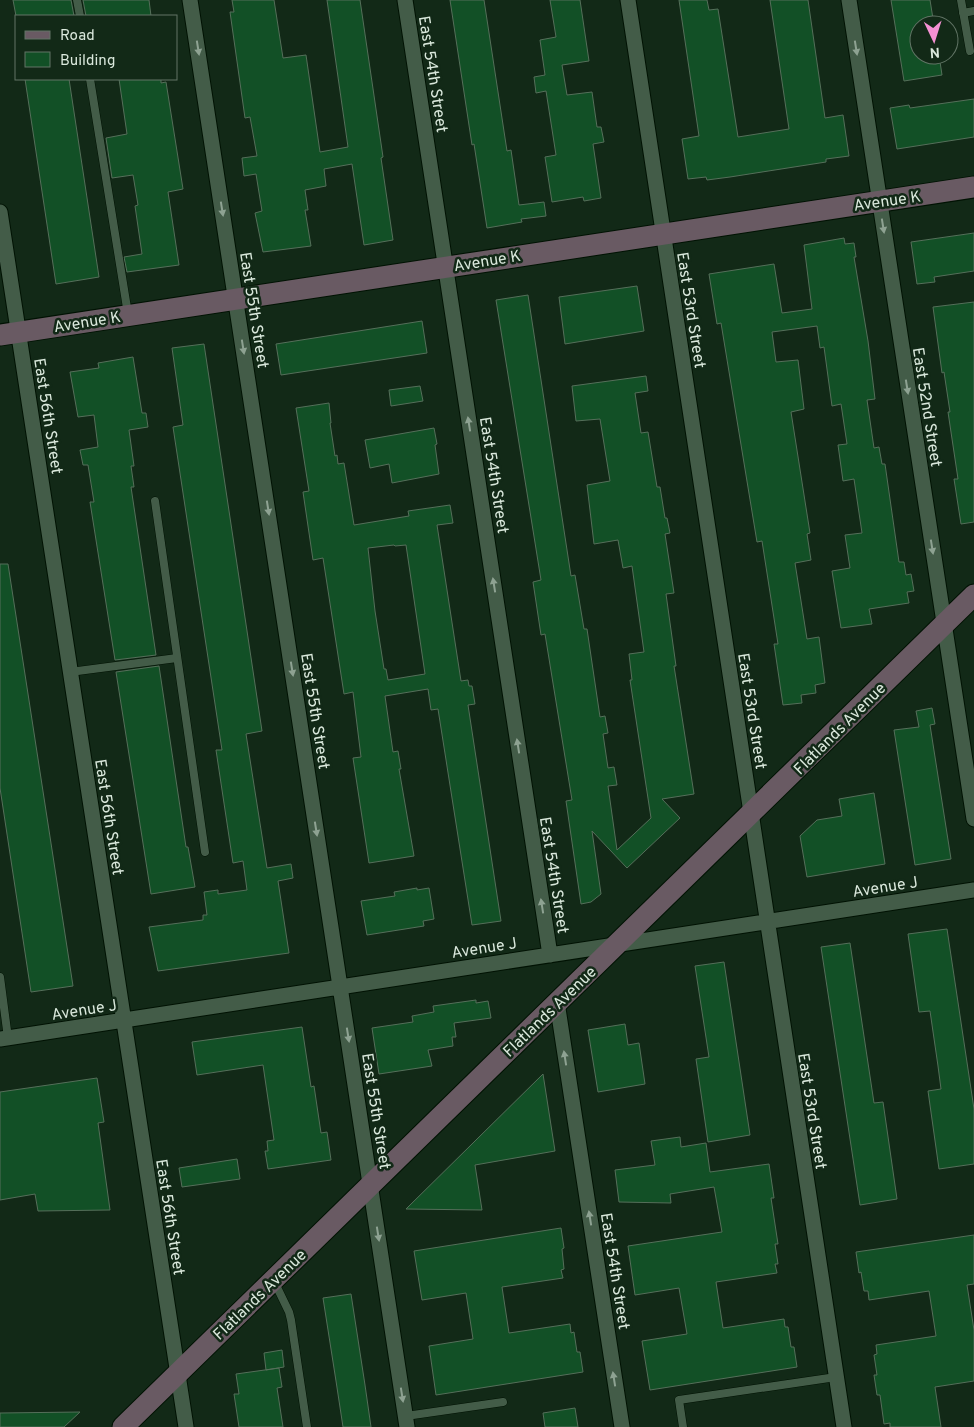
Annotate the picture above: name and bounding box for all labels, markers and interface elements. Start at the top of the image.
legend [15,15,178,80]
street label: East 54th Street [413,15,451,134]
north arrow [909,15,959,65]
text: Road [60,27,95,46]
one-way arrow [194,41,202,57]
one-way arrow [852,41,860,57]
text: N [929,43,940,60]
text: Building [60,52,115,71]
street label: Avenue K [852,187,922,217]
one-way arrow [219,201,227,217]
one-way arrow [879,218,887,234]
street label: Avenue K [452,247,522,277]
street label: East 55th Street [234,251,272,370]
street label: East 53rd Street [671,251,709,370]
street label: Avenue K [52,308,122,338]
one-way arrow [239,340,247,356]
street label: East 52nd Street [907,346,945,469]
street label: East 56th Street [28,357,66,476]
one-way arrow [904,379,912,395]
one-way arrow [465,416,473,432]
street label: East 54th Street [474,416,512,535]
one-way arrow [264,500,272,516]
one-way arrow [928,540,936,556]
one-way arrow [489,577,497,593]
street label: East 55th Street [295,652,333,771]
street label: East 53rd Street [732,652,770,771]
one-way arrow [288,661,296,677]
street label: Flatlands Avenue [790,679,891,780]
one-way arrow [514,737,522,753]
street label: East 56th Street [89,758,127,877]
street label: East 54th Street [534,816,572,935]
one-way arrow [313,822,321,838]
street label: Avenue J [851,873,919,903]
one-way arrow [538,898,546,914]
street label: Avenue J [450,934,518,964]
street label: Flatlands Avenue [499,963,601,1062]
street label: Avenue J [50,996,118,1026]
one-way arrow [344,1028,352,1044]
one-way arrow [561,1049,569,1065]
street label: East 55th Street [356,1052,394,1171]
street label: East 53rd Street [792,1052,830,1171]
street label: East 56th Street [150,1158,188,1277]
one-way arrow [586,1210,594,1226]
street label: East 54th Street [595,1212,633,1331]
one-way arrow [375,1227,383,1243]
street label: Flatlands Avenue [209,1246,311,1345]
one-way arrow [610,1370,618,1386]
one-way arrow [399,1387,407,1403]

